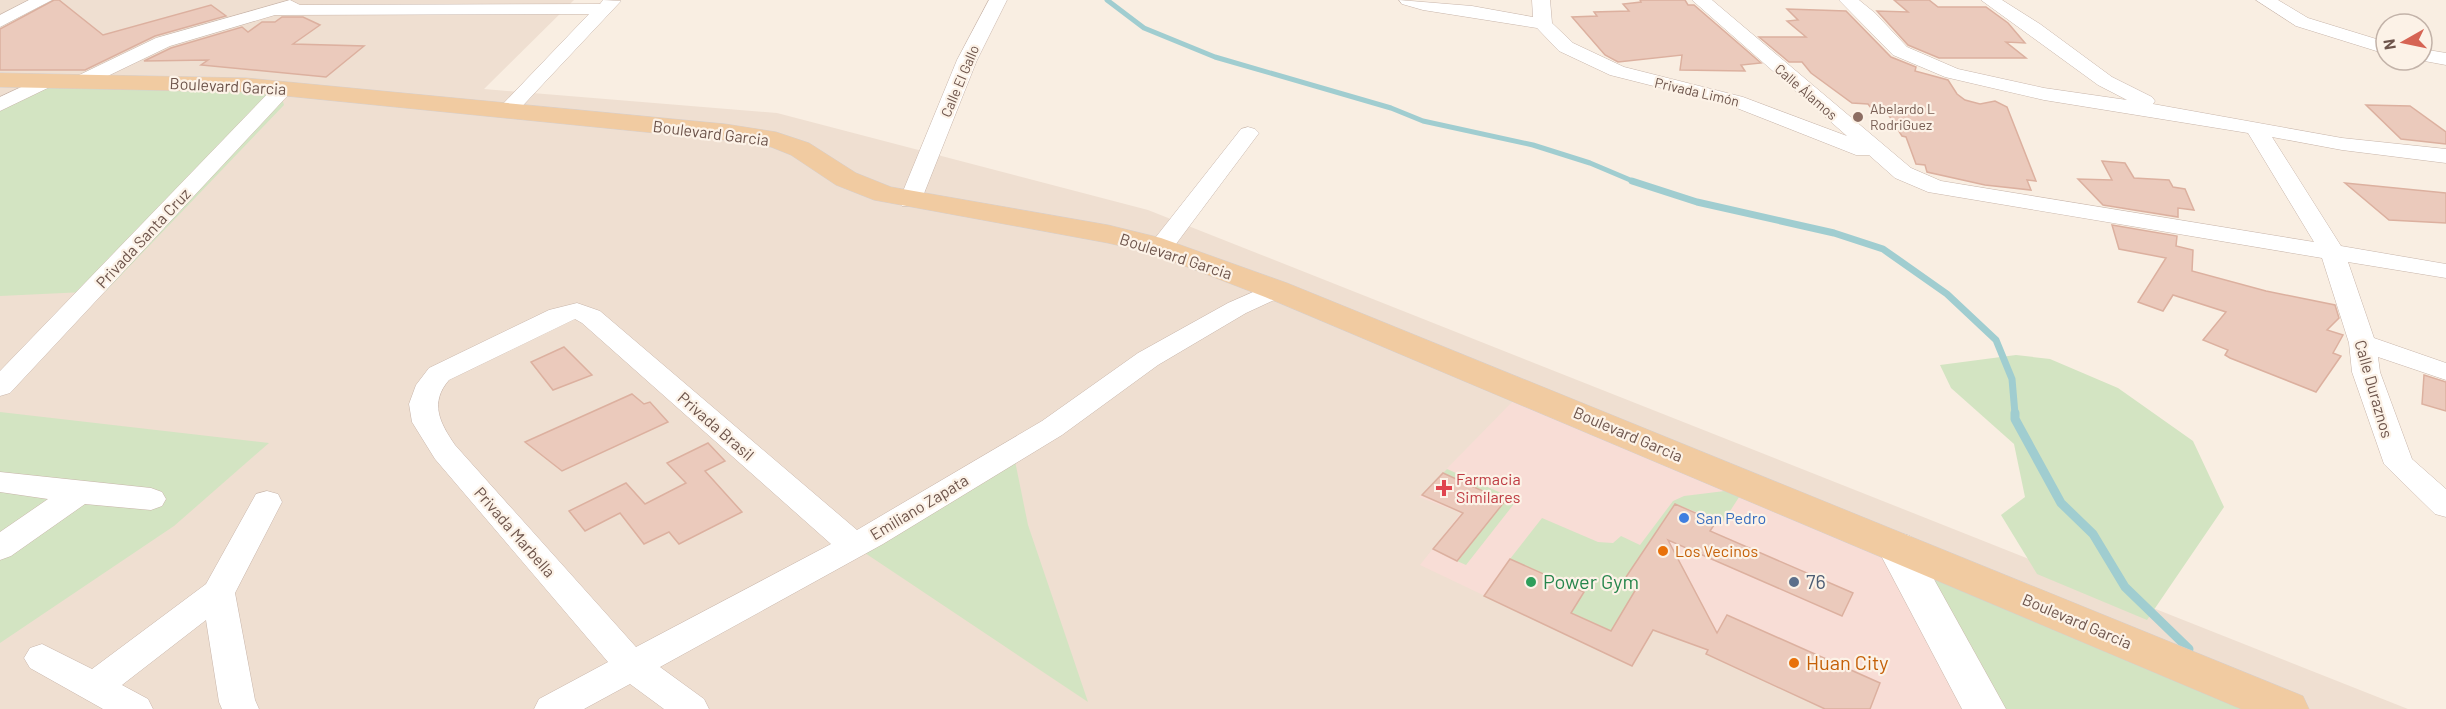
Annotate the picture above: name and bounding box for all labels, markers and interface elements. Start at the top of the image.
north arrow [2374,12,2434,72]
text: N [2378,38,2399,51]
street label: Calle El Gallo [937,42,982,119]
street label: Calle Álamos [1772,60,1841,123]
street label: Boulevard Garcia [169,73,287,98]
street label: Privada Limón [1653,74,1741,109]
place label: Abelardo L RodriGuez [1870,100,1935,133]
marker: Abelardo L RodriGuez [1851,110,1865,124]
street label: Boulevard Garcia [652,116,770,149]
street label: Privada Santa Cruz [91,184,194,292]
street label: Boulevard Garcia [1118,228,1235,283]
street label: Calle Duraznos [2351,338,2398,440]
street label: Privada Brasil [674,387,758,464]
street label: Boulevard Garcia [1571,402,1686,465]
place label: Farmacia Similares [1456,469,1521,506]
street label: Emiliano Zapata [866,470,971,543]
marker: Farmacia Similares [1437,481,1451,495]
street label: Privada Marbella [471,483,560,581]
place label: San Pedro [1696,508,1766,527]
marker: San Pedro [1677,511,1691,525]
place label: Los Vecinos [1675,541,1758,560]
marker: Los Vecinos [1656,544,1670,558]
place label: Power Gym [1543,569,1639,593]
place label: 76 [1806,569,1826,593]
marker: Power Gym [1524,575,1538,589]
marker: 76 [1787,575,1801,589]
street label: Boulevard Garcia [2020,589,2135,652]
place label: Huan City [1806,650,1889,674]
marker: Huan City [1787,656,1801,670]

